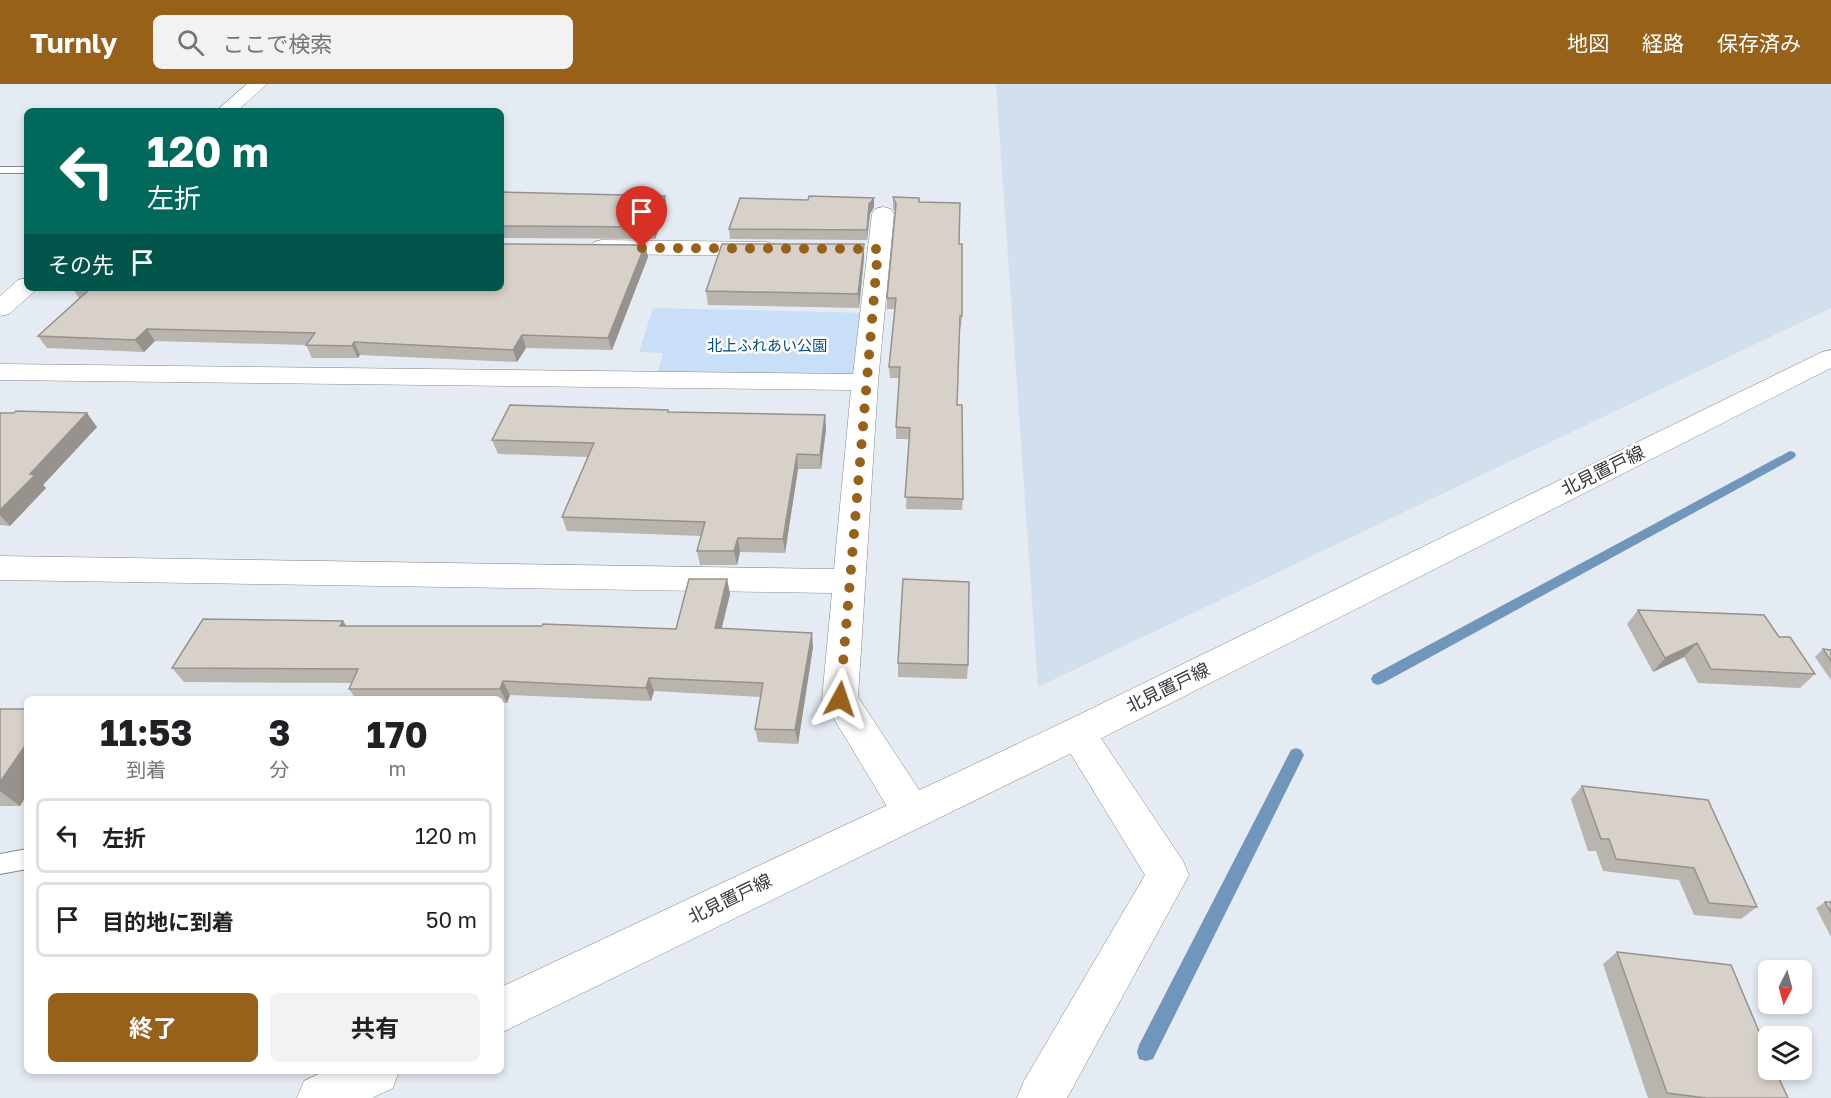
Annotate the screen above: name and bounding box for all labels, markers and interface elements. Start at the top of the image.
search box [153,15,573,69]
text: Turnly [30,26,117,59]
icon: search [174,26,207,59]
text: ここで検索 [222,30,332,57]
text: 地図 [1567,30,1609,56]
text: 経路 [1642,30,1684,56]
text: 保存済み [1717,30,1801,56]
text: 120 m [147,126,269,176]
icon: left [48,132,126,210]
text: 左折 [147,182,201,214]
pin [616,186,667,248]
icon: arrive [625,195,658,228]
icon: arrive [126,246,159,279]
text: その先 [48,251,114,278]
park label: 北上ふれあい公園 [707,336,827,354]
street label: 北見置戸線 [1557,440,1648,500]
street label: 北見置戸線 [1122,657,1213,717]
position arrow [808,667,872,731]
text: 11:53 [100,711,193,754]
text: 3 [269,711,290,754]
text: 170 [366,713,428,756]
text: m [388,756,406,780]
text: 到着 [126,757,166,781]
text: 分 [269,757,289,781]
icon: left [51,819,84,852]
text: 120 m [415,822,477,849]
text: 左折 [102,824,146,851]
street label: 北見置戸線 [684,868,775,928]
icon: arrive [51,903,84,936]
text: 50 m [426,906,477,933]
text: 目的地に到着 [102,908,234,935]
north arrow [1758,960,1812,1014]
map controls [1758,960,1812,1080]
button: 終了 [48,993,258,1062]
button: 共有 [270,993,480,1062]
button: layers [1758,1026,1812,1080]

